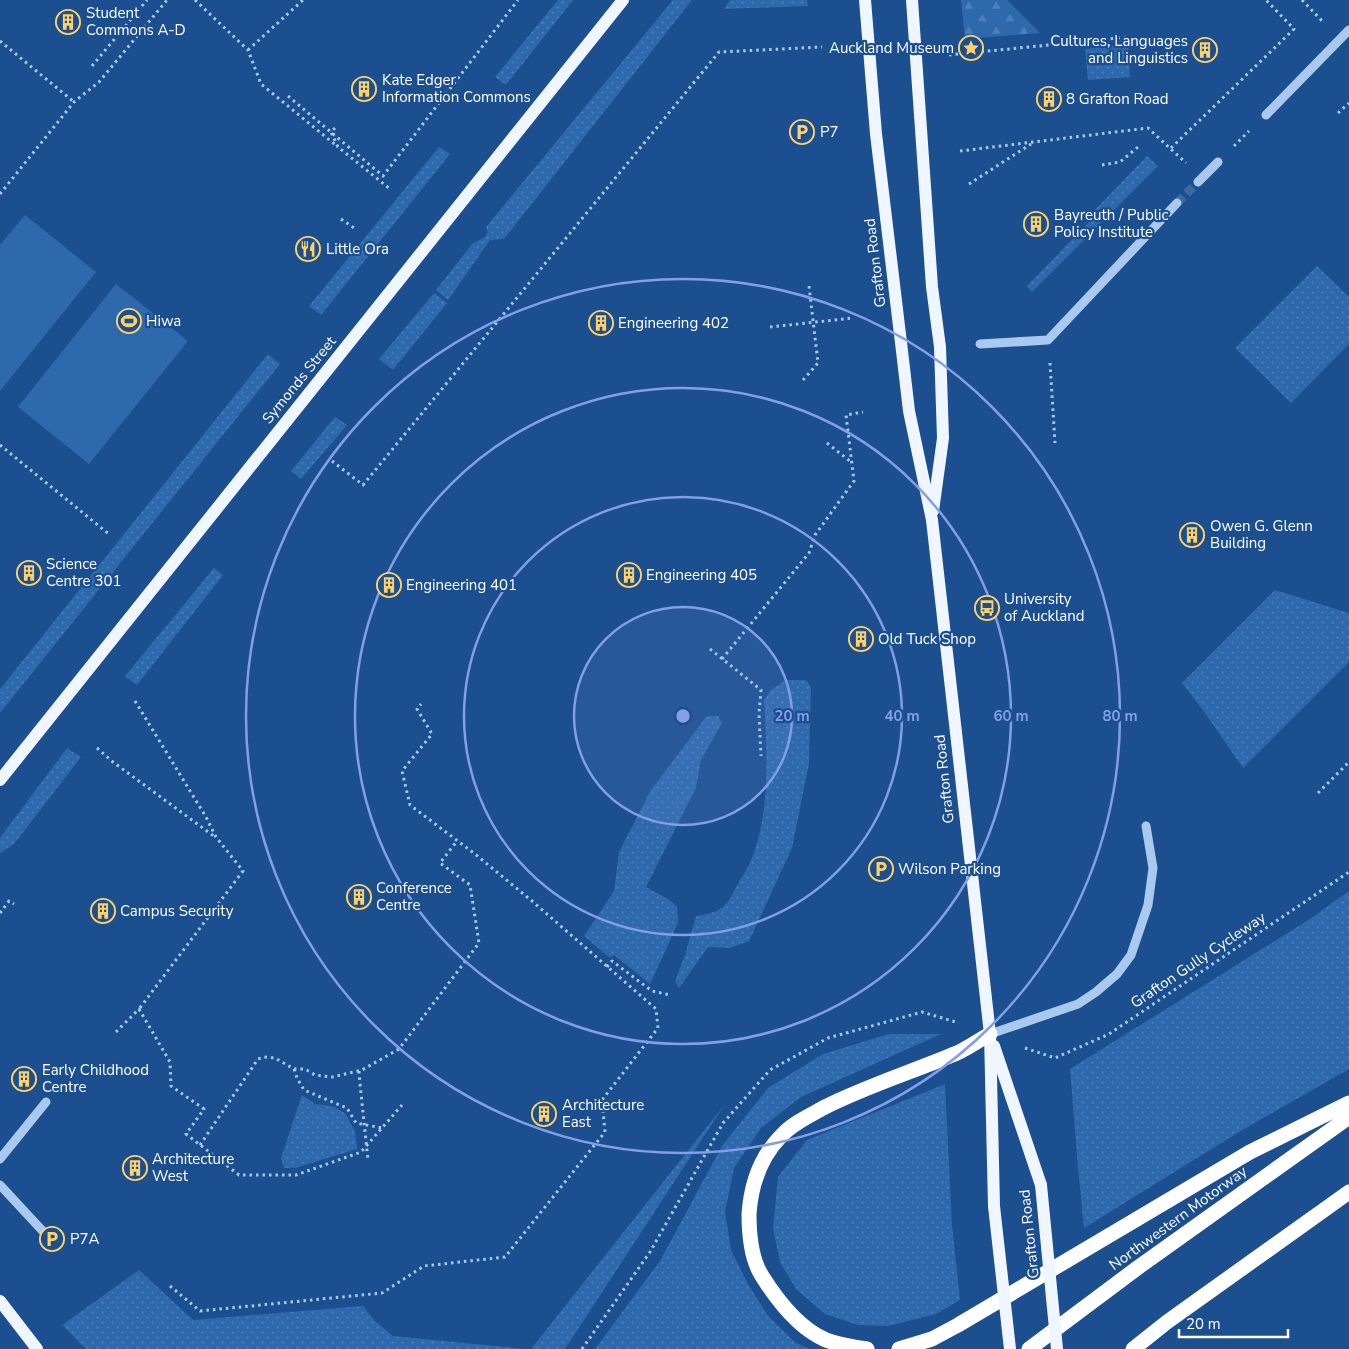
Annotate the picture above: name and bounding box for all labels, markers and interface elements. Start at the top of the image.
place label: Student Commons A-D [86,3,186,40]
building icon: Student Commons A-D [55,9,81,35]
place label: Cultures, Languages and Linguistics [1050,31,1188,68]
place icon: Auckland Museum [958,35,984,61]
building icon: Cultures, Languages and Linguistics [1192,37,1218,63]
place label: Auckland Museum [829,38,954,58]
place label: Kate Edger Information Commons [382,70,531,107]
building icon: Kate Edger Information Commons [351,76,377,102]
building icon: 8 Grafton Road [1036,86,1062,112]
place label: 8 Grafton Road [1066,89,1168,109]
parking icon: P7 [789,119,815,145]
place label: P7 [820,122,839,142]
place label: Bayreuth / Public Policy Institute [1054,205,1169,242]
building icon: Bayreuth / Public Policy Institute [1023,211,1049,237]
street label: Grafton Road [860,217,890,309]
restaurant icon: Little Ora [295,236,321,262]
place label: Little Ora [326,239,389,259]
sports icon: Hiwa [116,308,142,334]
building icon: Engineering 402 [588,310,614,336]
place label: Hiwa [146,311,181,331]
place label: Engineering 402 [618,313,729,333]
street label: Symonds Street [257,331,341,428]
place label: Owen G. Glenn Building [1210,516,1313,553]
building icon: Owen G. Glenn Building [1179,522,1205,548]
place label: Science Centre 301 [46,554,121,591]
building icon: Science Centre 301 [16,560,42,586]
building icon: Engineering 405 [616,562,642,588]
place label: Engineering 405 [646,565,757,585]
building icon: Engineering 401 [376,572,402,598]
place label: Engineering 401 [406,575,517,595]
place label: University of Auckland [1004,589,1085,626]
bus stop icon: University of Auckland [974,595,1000,621]
building icon: Old Tuck Shop [848,626,874,652]
place label: Old Tuck Shop [878,629,976,649]
text: 20 m [774,706,810,726]
text: 40 m [884,706,920,726]
text: 60 m [993,706,1029,726]
text: 80 m [1102,706,1138,726]
centre of rings [674,707,692,725]
street label: Grafton Road [929,733,959,825]
parking icon: Wilson Parking [868,856,894,882]
place label: Wilson Parking [898,859,1001,879]
place label: Conference Centre [376,878,452,915]
building icon: Conference Centre [346,884,372,910]
building icon: Campus Security [90,898,116,924]
place label: Campus Security [120,901,234,921]
street label: Grafton Gully Cycleway [1127,907,1270,1013]
place label: Early Childhood Centre [42,1060,149,1097]
building icon: Early Childhood Centre [11,1066,37,1092]
place label: Architecture East [562,1095,644,1132]
building icon: Architecture East [531,1101,557,1127]
place label: Architecture West [152,1149,234,1186]
building icon: Architecture West [122,1155,148,1181]
street label: Northwestern Motorway [1105,1161,1251,1275]
street label: Grafton Road [1014,1188,1044,1280]
parking icon: P7A [39,1226,65,1252]
place label: P7A [70,1229,99,1249]
scale bar [1179,1306,1288,1338]
text: 20 m [1186,1314,1221,1334]

